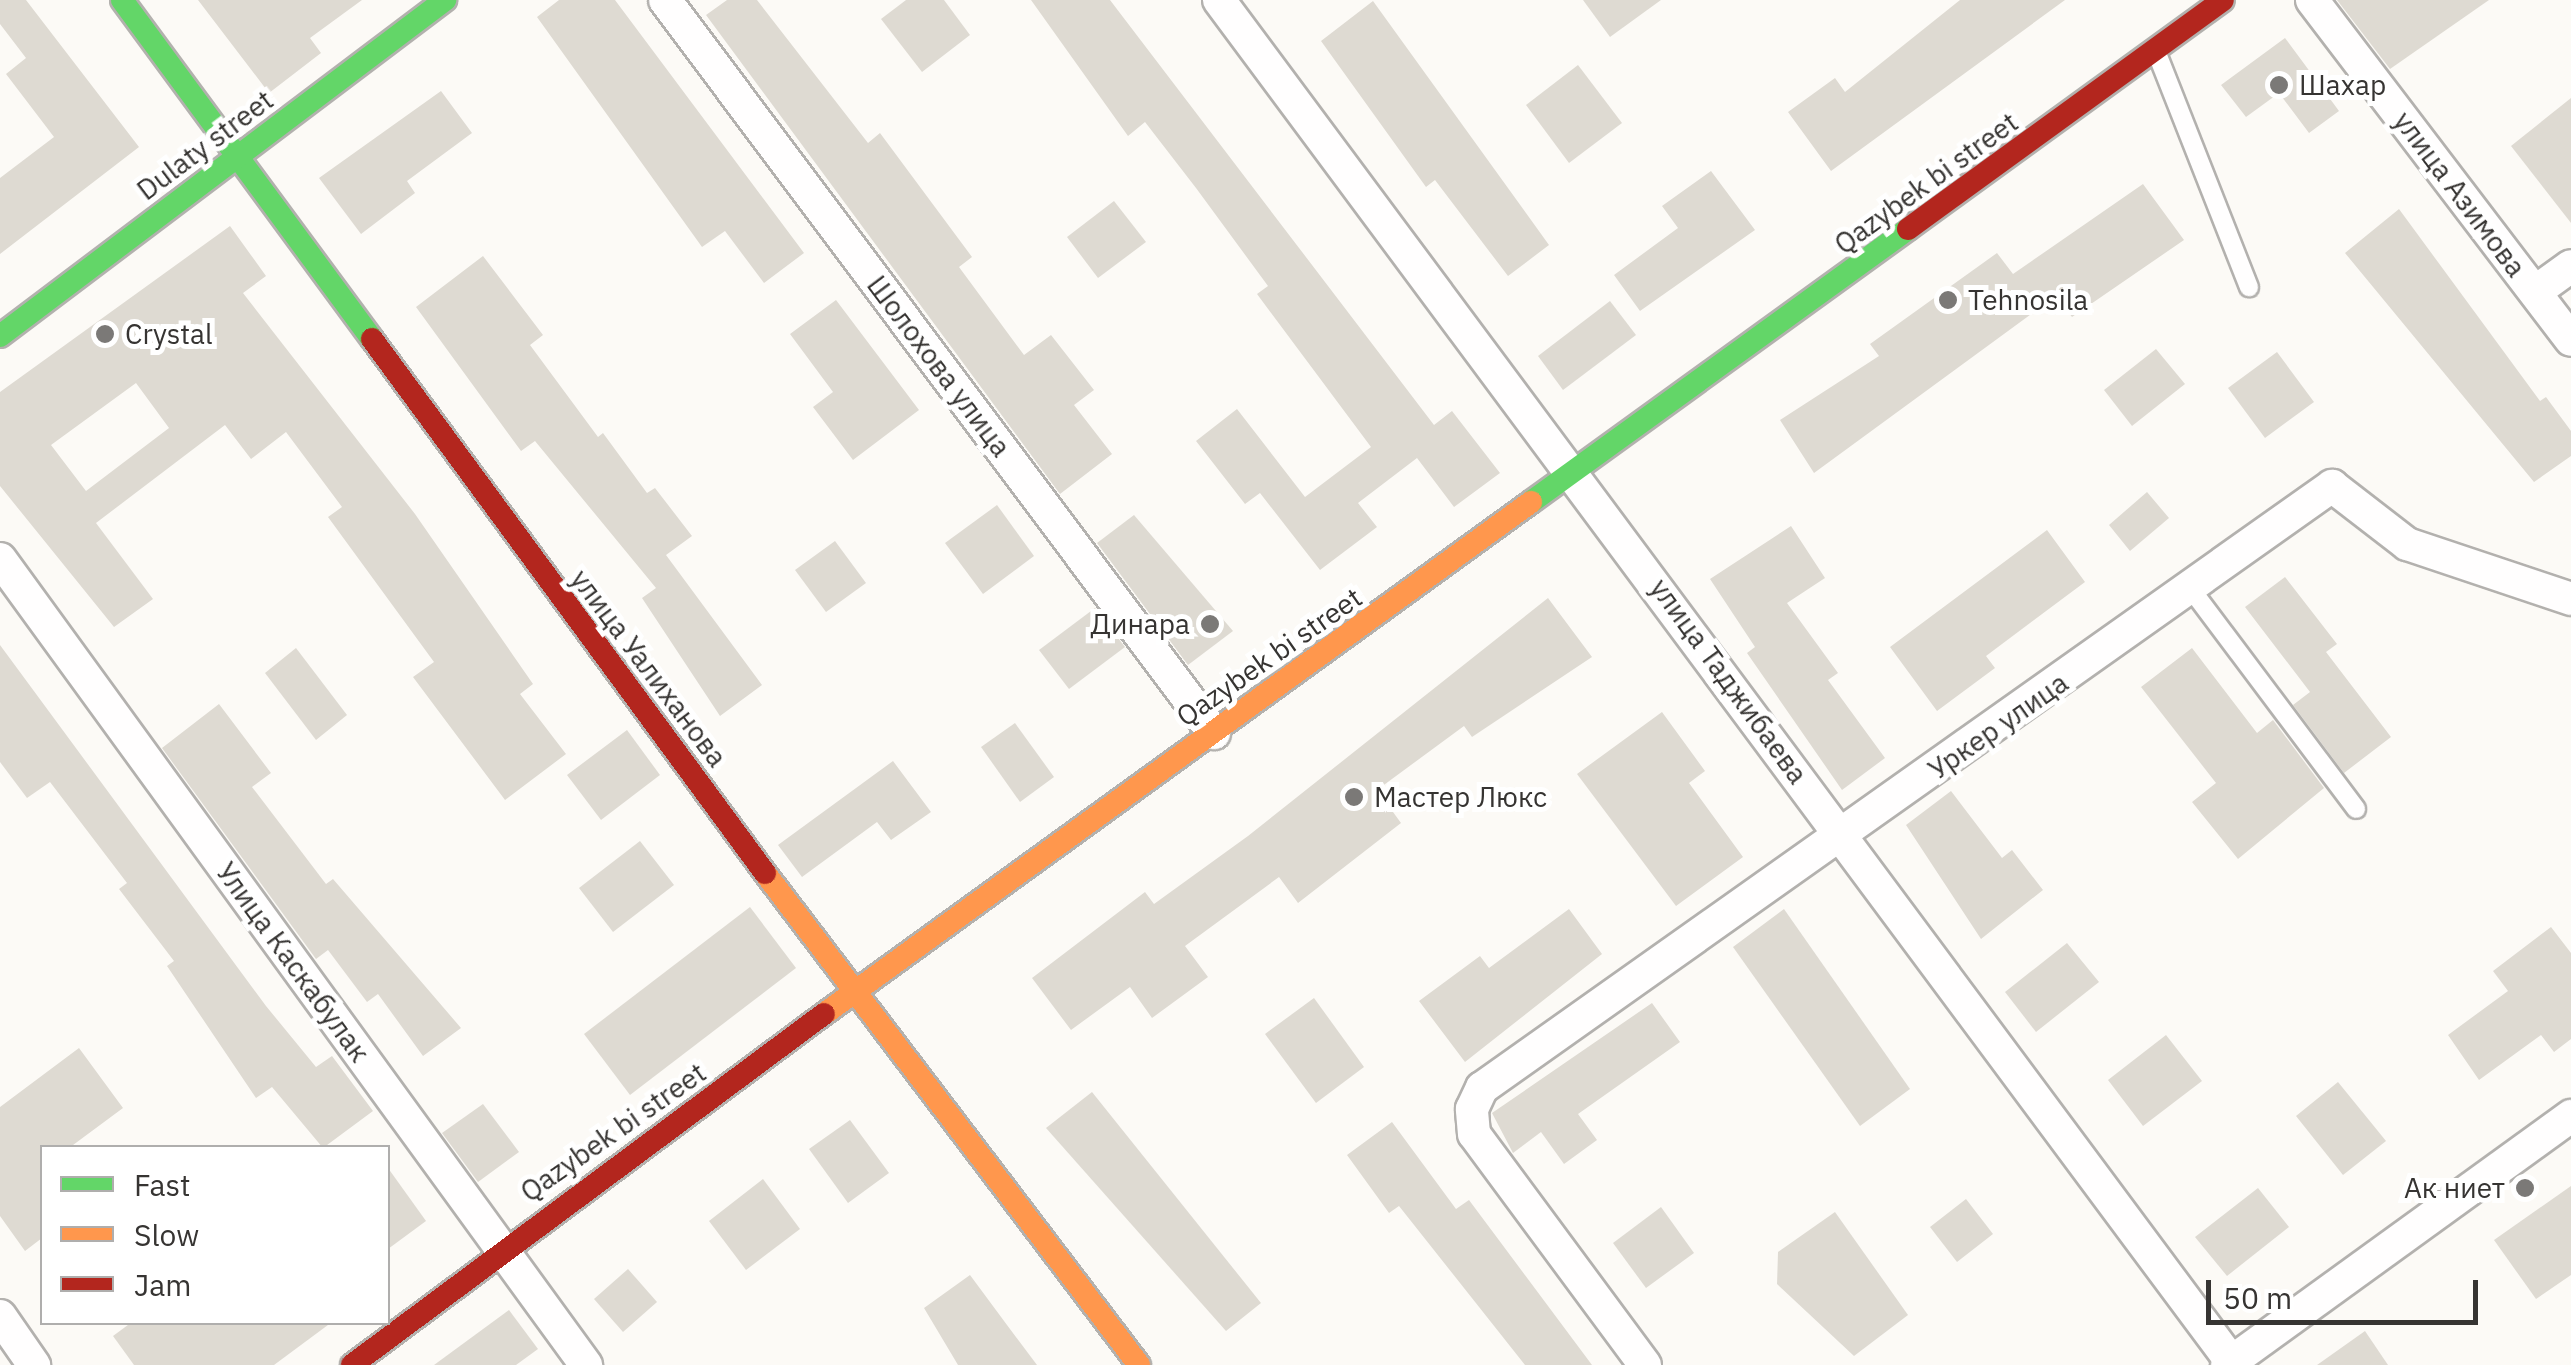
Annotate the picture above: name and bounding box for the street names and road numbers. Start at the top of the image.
street label: Dulaty street [130,83,280,207]
street label: Qazybek bi street [1828,105,2024,261]
street label: улица Азимова [2387,105,2533,283]
street label: Шолохова улица [860,269,1018,463]
street label: улица Уалиханова [564,563,734,773]
street label: улица Таджибаева [1643,572,1815,790]
street label: Qazybek bi street [1170,581,1368,733]
street label: Уркер улица [1922,666,2074,786]
street label: Улица Каскабулак [209,856,377,1068]
street label: Qazybek bi street [514,1056,712,1208]

